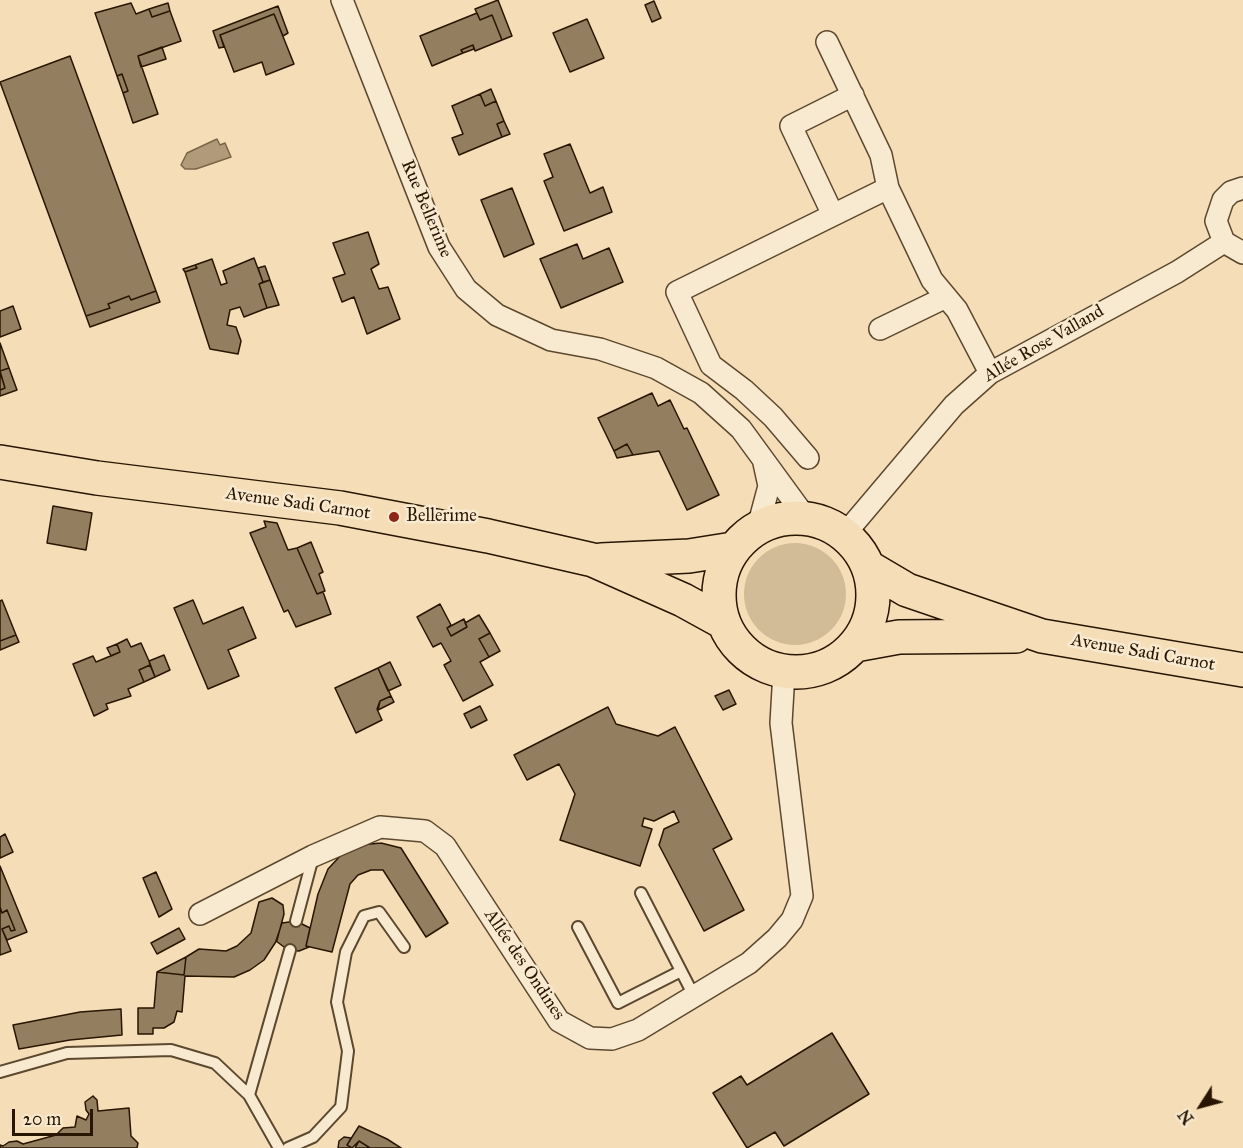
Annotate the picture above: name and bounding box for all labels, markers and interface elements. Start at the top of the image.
street label: Rue Bellerime [396,157,456,261]
street label: Allée Rose Valland [980,301,1108,387]
street label: Avenue Sadi Carnot [224,483,372,525]
place label: Bellerime [406,506,477,528]
marker: Bellerime [387,510,401,524]
street label: Avenue Sadi Carnot [1069,630,1217,676]
street label: Allée des Ondines [479,906,569,1024]
north arrow [1171,1076,1231,1136]
scale bar [15,1097,96,1135]
text: N [1174,1106,1198,1128]
text: 20 m [23,1108,61,1130]

